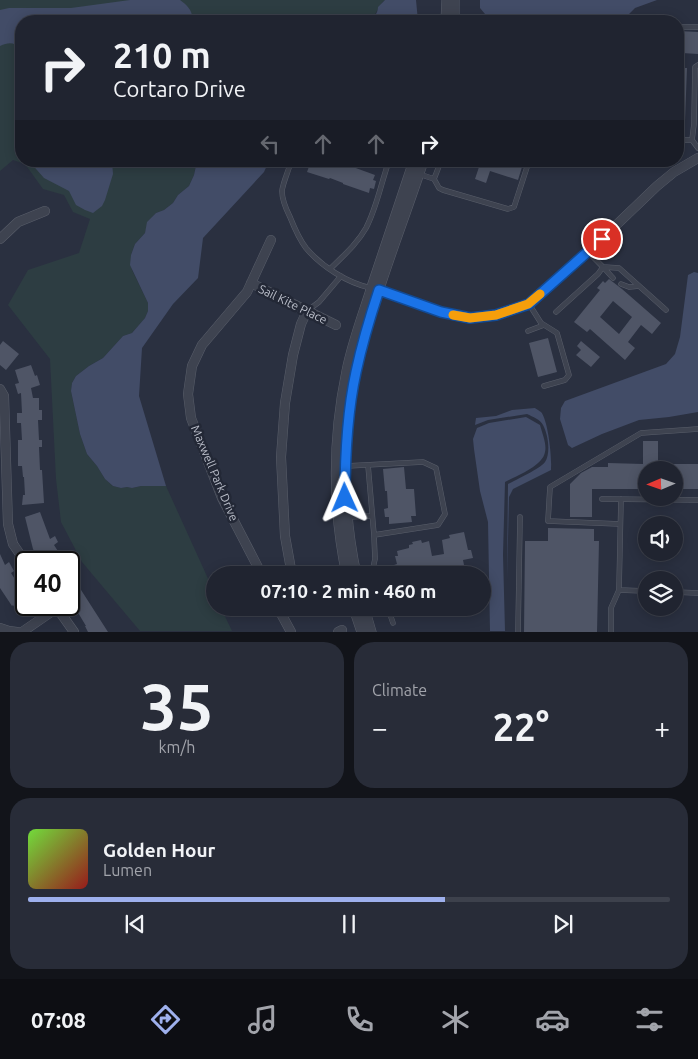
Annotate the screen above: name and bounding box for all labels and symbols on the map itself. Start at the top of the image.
pin [581,218,623,260]
street label: Sail Kite Place [257,282,329,326]
street label: Maxwell Park Drive [189,423,241,523]
north arrow [638,461,682,506]
position arrow [318,471,370,523]
speed limit sign: 40 [15,551,80,616]

